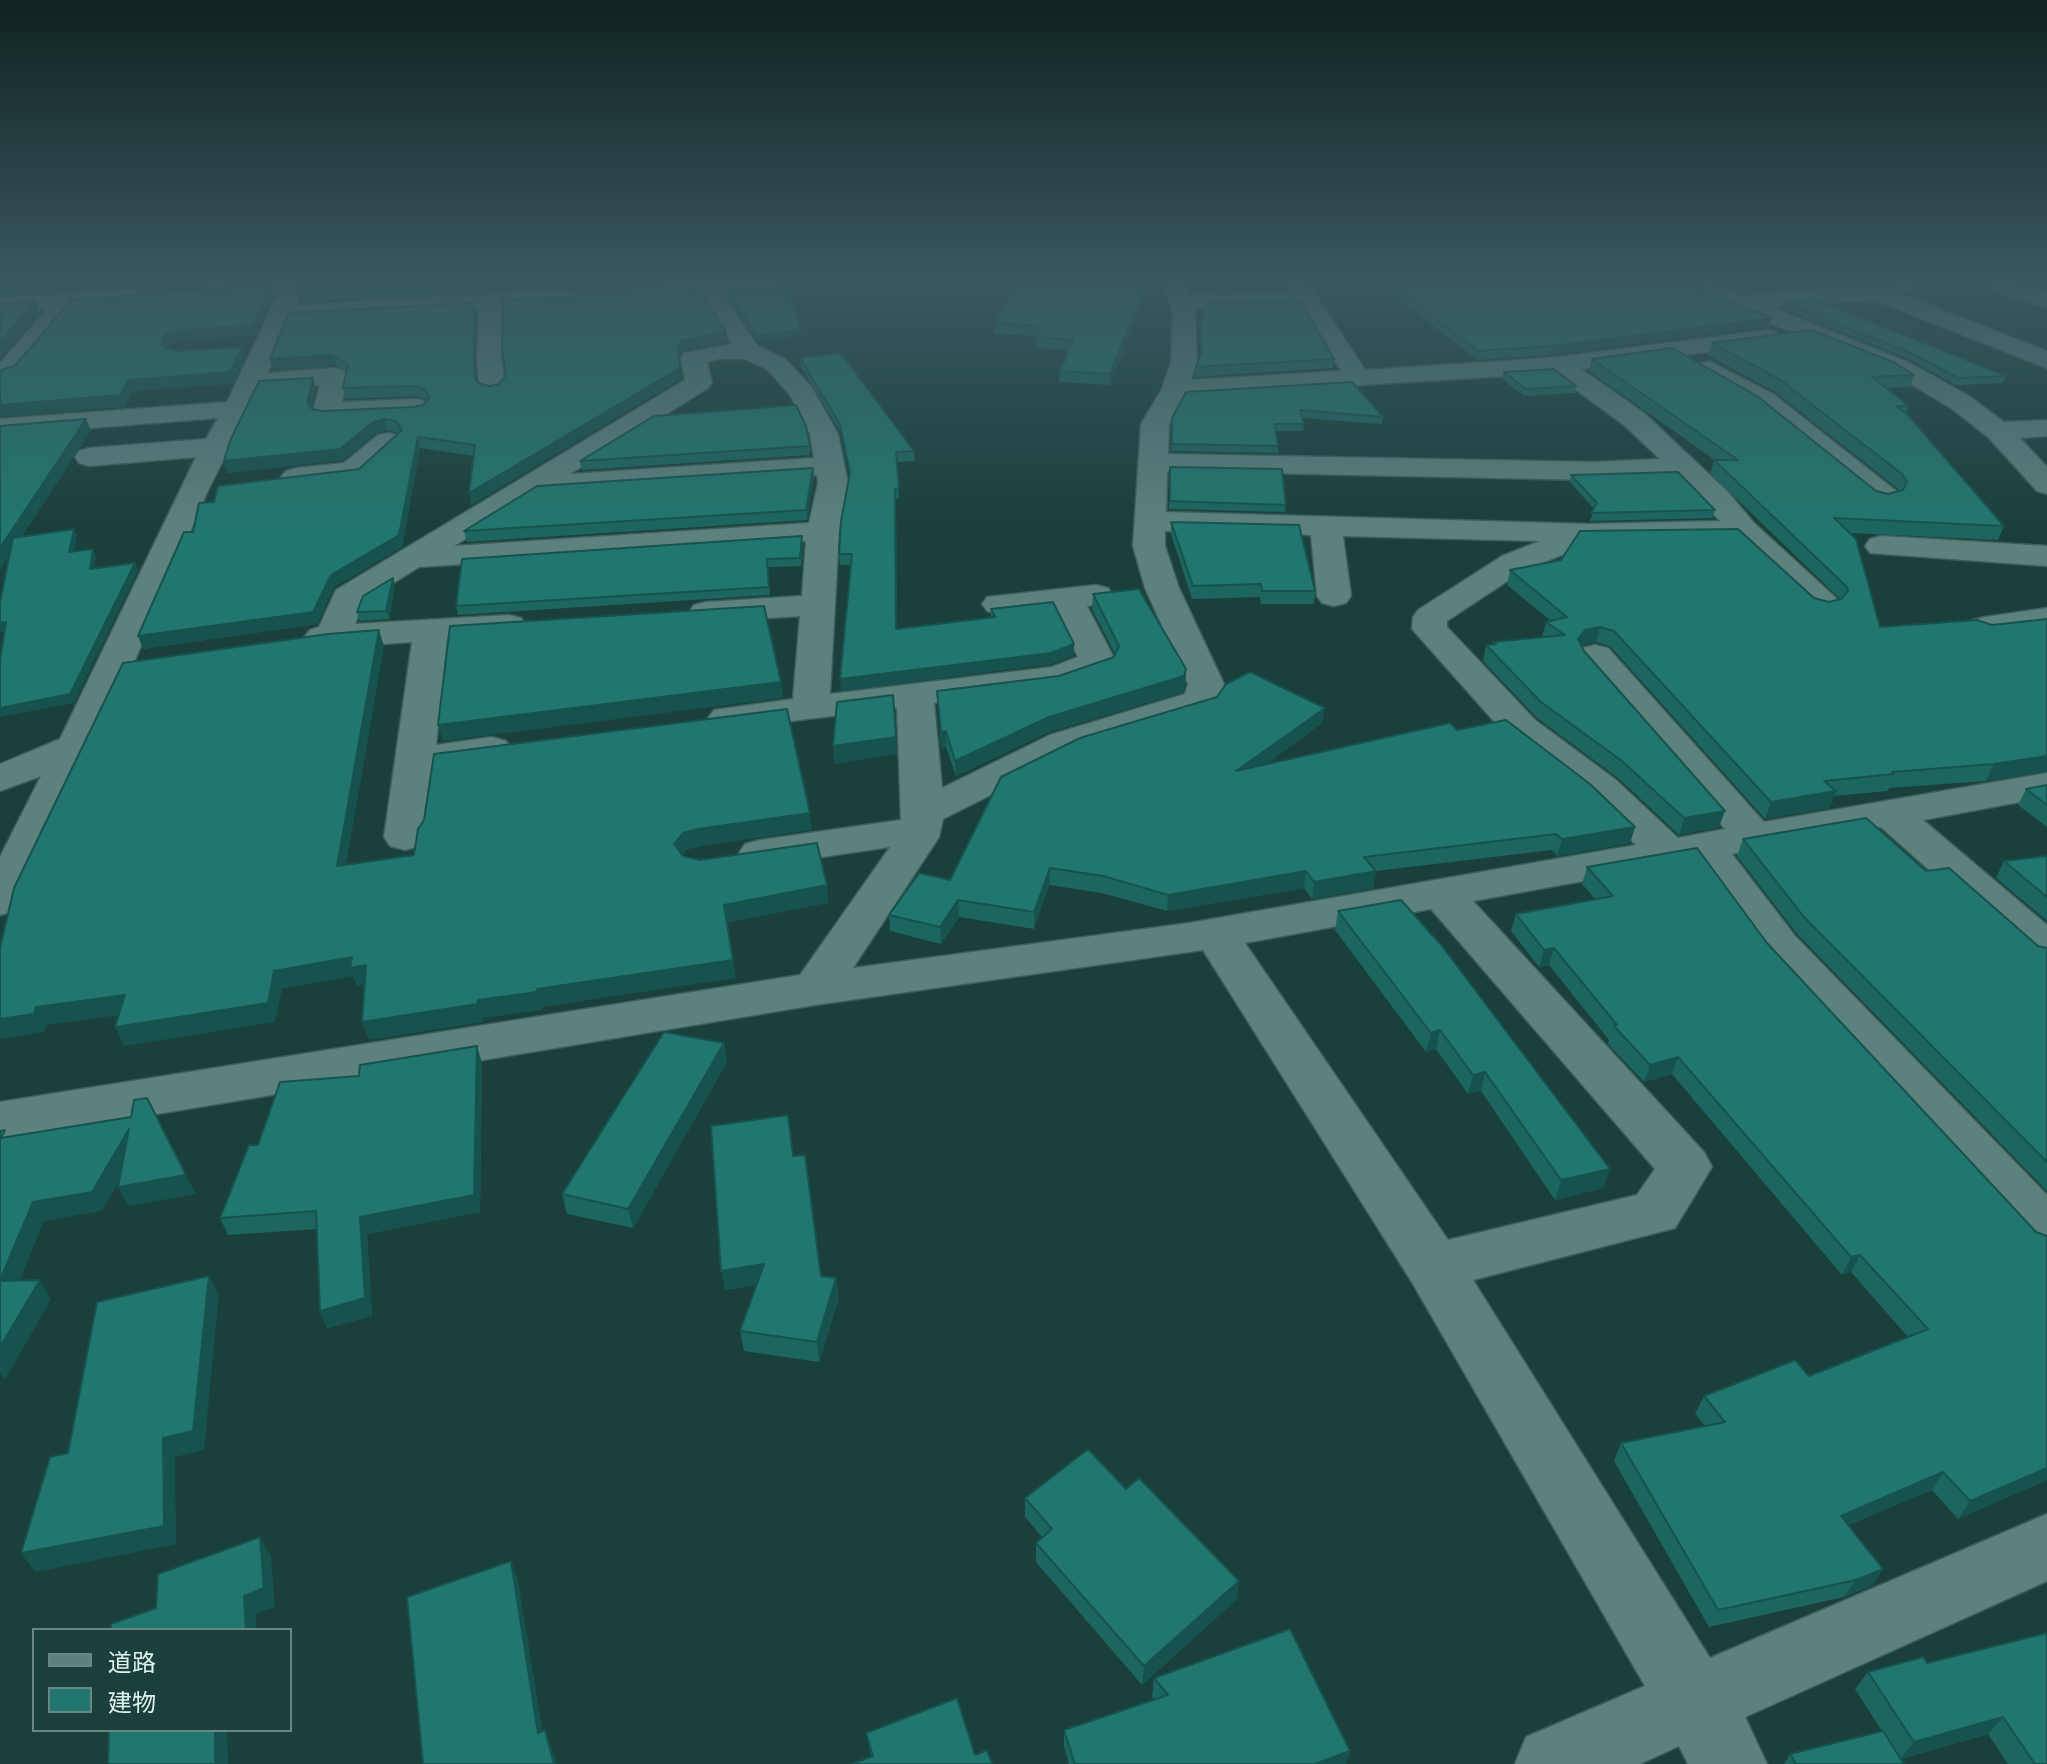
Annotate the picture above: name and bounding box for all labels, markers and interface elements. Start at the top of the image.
legend [32,1628,292,1732]
text: 道路 [108,1647,156,1676]
text: 建物 [108,1687,156,1716]

